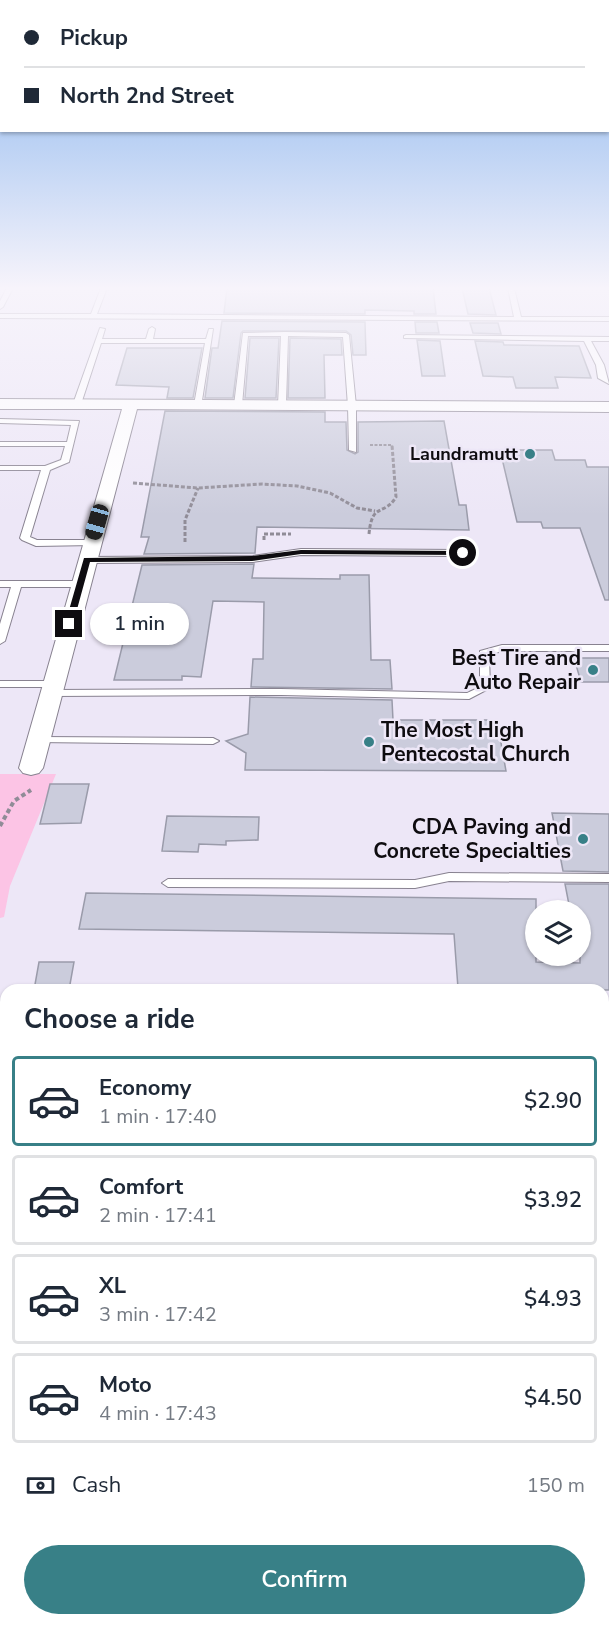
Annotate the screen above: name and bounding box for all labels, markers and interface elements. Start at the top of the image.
text: Pickup [60,23,128,53]
text: North 2nd Street [60,81,234,111]
place label: Laundramutt [410,442,518,466]
marker: Laundramutt [523,447,537,461]
car [83,502,111,542]
route start [449,539,476,566]
callout: 1 min [90,603,189,645]
route end [55,610,82,637]
text: 1 min [114,610,165,637]
place label: Best Tire and Auto Repair [451,644,582,696]
marker: Best Tire and Auto Repair [586,663,600,677]
place label: The Most High Pentecostal Church [381,716,570,768]
marker: The Most High Pentecostal Church [362,735,376,749]
place label: CDA Paving and Concrete Specialties [373,813,571,865]
marker: CDA Paving and Concrete Specialties [576,832,590,846]
map controls [525,900,591,966]
button: layers [525,900,591,966]
text: Choose a ride [24,1001,195,1038]
text: Economy [99,1073,191,1103]
icon: car [27,1074,81,1128]
text: $2.90 [524,1086,582,1116]
text: 1 min · 17:40 [99,1103,217,1130]
text: Comfort [99,1172,183,1202]
icon: car [27,1173,81,1227]
text: $3.92 [524,1185,582,1215]
text: 2 min · 17:41 [99,1202,217,1229]
text: XL [99,1271,126,1301]
icon: car [27,1272,81,1326]
text: $4.93 [524,1284,582,1314]
text: 3 min · 17:42 [99,1301,217,1328]
text: Moto [99,1370,152,1400]
icon: car [27,1371,81,1425]
text: $4.50 [524,1383,582,1413]
text: 4 min · 17:43 [99,1400,217,1427]
icon: cash [24,1469,57,1502]
text: Cash [72,1470,121,1500]
text: 150 m [527,1472,585,1499]
button: Confirm [24,1545,585,1614]

